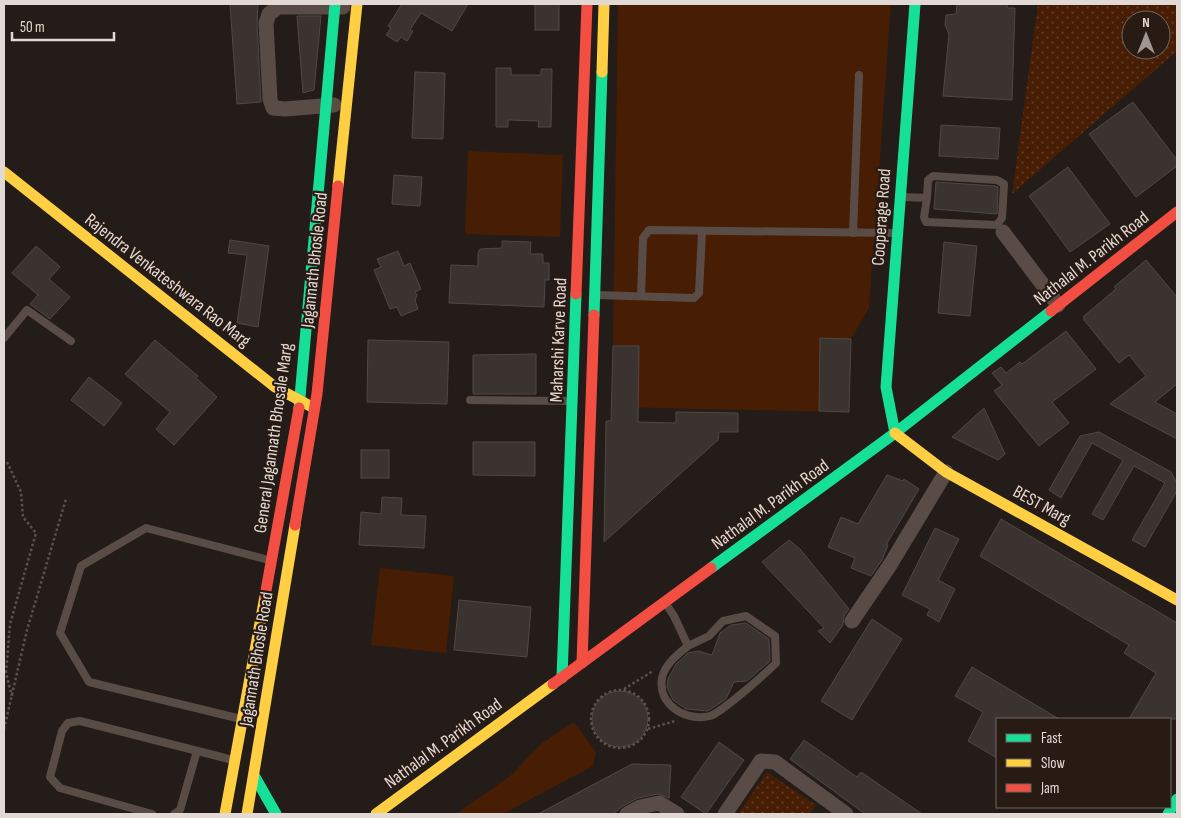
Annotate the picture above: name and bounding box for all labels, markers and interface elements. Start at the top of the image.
scale bar [12,10,115,42]
north arrow [1121,10,1171,60]
text: N [1142,14,1150,31]
text: 50 m [20,18,45,37]
street label: Cooperage Road [868,168,895,266]
street label: Jagannath Bhosle Road [297,191,332,330]
street label: Nathalal M. Parikh Road [1030,207,1153,310]
street label: Rajendra Venkateshwara Rao Marg [81,209,255,352]
street label: Maharshi Karve Road [546,277,571,403]
street label: General Jagannath Bhosale Marg [250,342,297,534]
street label: Nathalal M. Parikh Road [708,455,833,554]
street label: BEST Marg [1009,481,1074,530]
street label: Jagannath Bhosle Road [235,590,278,729]
street label: Nathalal M. Parikh Road [381,694,506,793]
legend [996,718,1171,808]
text: Fast [1041,729,1063,748]
text: Slow [1041,754,1065,773]
text: Jam [1040,779,1059,798]

